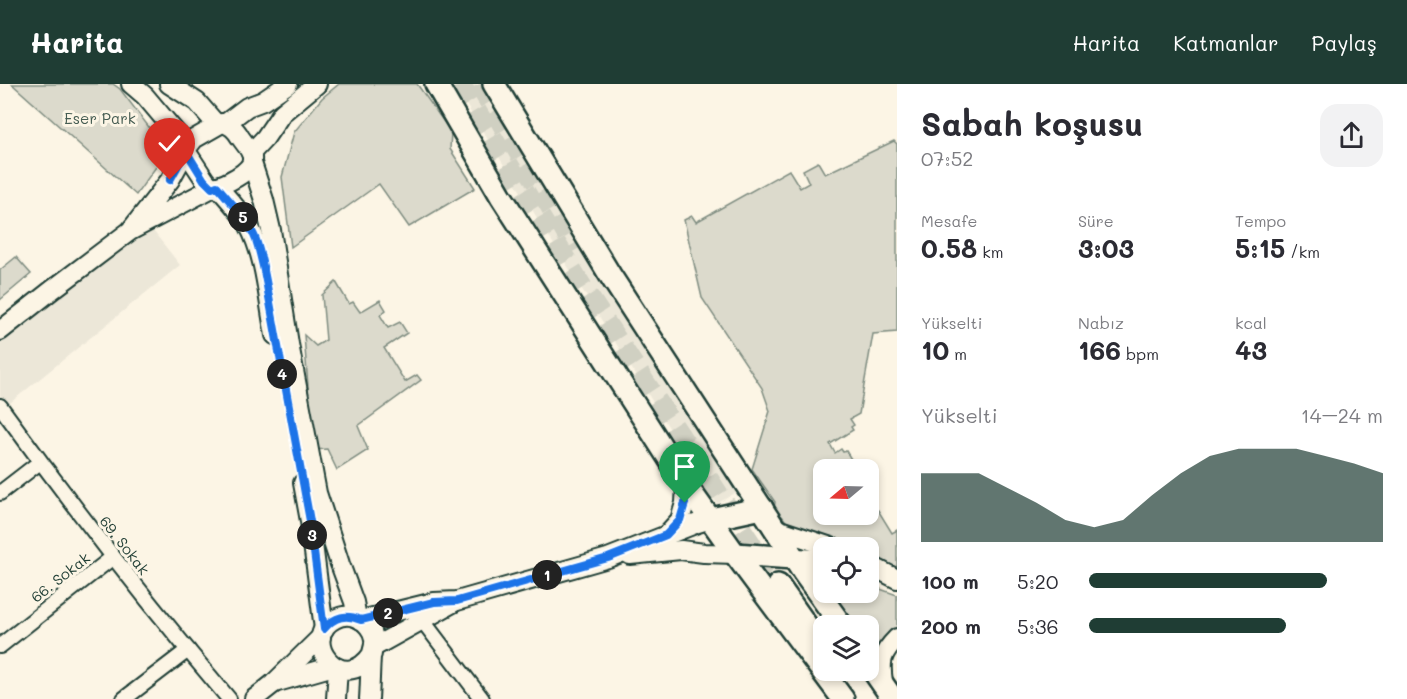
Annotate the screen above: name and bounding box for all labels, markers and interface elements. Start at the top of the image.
text: Harita [30,24,123,60]
text: Harita [1073,29,1140,56]
text: Katmanlar [1173,29,1279,56]
text: Paylaş [1312,29,1377,56]
text: Sabah koşusu [921,101,1143,144]
button: share [1320,104,1383,167]
park label: Eser Park [64,108,136,128]
pin [144,118,195,180]
icon: check [153,127,186,160]
text: 07:52 [921,145,973,171]
pin: 5 [228,202,258,232]
text: 5 [238,206,248,227]
text: Mesafe [921,210,978,231]
text: Süre [1078,210,1114,231]
text: Tempo [1235,210,1286,231]
text: 0.58 [921,231,977,265]
text: 3:03 [1078,231,1134,265]
text: 5:15 [1235,231,1285,265]
text: km [977,241,1003,262]
text: /km [1285,241,1320,262]
text: Yükselti [921,312,982,333]
text: Nabız [1078,312,1124,333]
text: kcal [1235,312,1267,333]
text: 10 [921,333,949,367]
text: 166 [1078,333,1121,367]
text: 43 [1235,333,1267,367]
text: m [949,343,967,364]
text: bpm [1121,343,1159,364]
pin: 4 [267,359,297,389]
text: 4 [277,363,287,384]
text: Yükselti [921,402,998,428]
text: 14–24 m [1301,402,1383,428]
pin [659,441,710,503]
icon: arrive [668,450,701,483]
north arrow [813,459,879,525]
map controls [813,459,879,681]
street label: 69. Sokak [96,511,154,579]
pin: 3 [297,520,327,550]
text: 3 [307,524,317,545]
button: locate [813,537,879,603]
street label: 66. Sokak [26,548,94,606]
pin: 1 [532,560,562,590]
text: 1 [543,564,551,585]
text: 100 m [921,568,979,594]
text: 5:20 [1017,568,1058,594]
pin: 2 [373,598,403,628]
text: 2 [384,602,392,623]
text: 200 m [921,613,981,639]
text: 5:36 [1017,613,1059,639]
button: layers [813,615,879,681]

